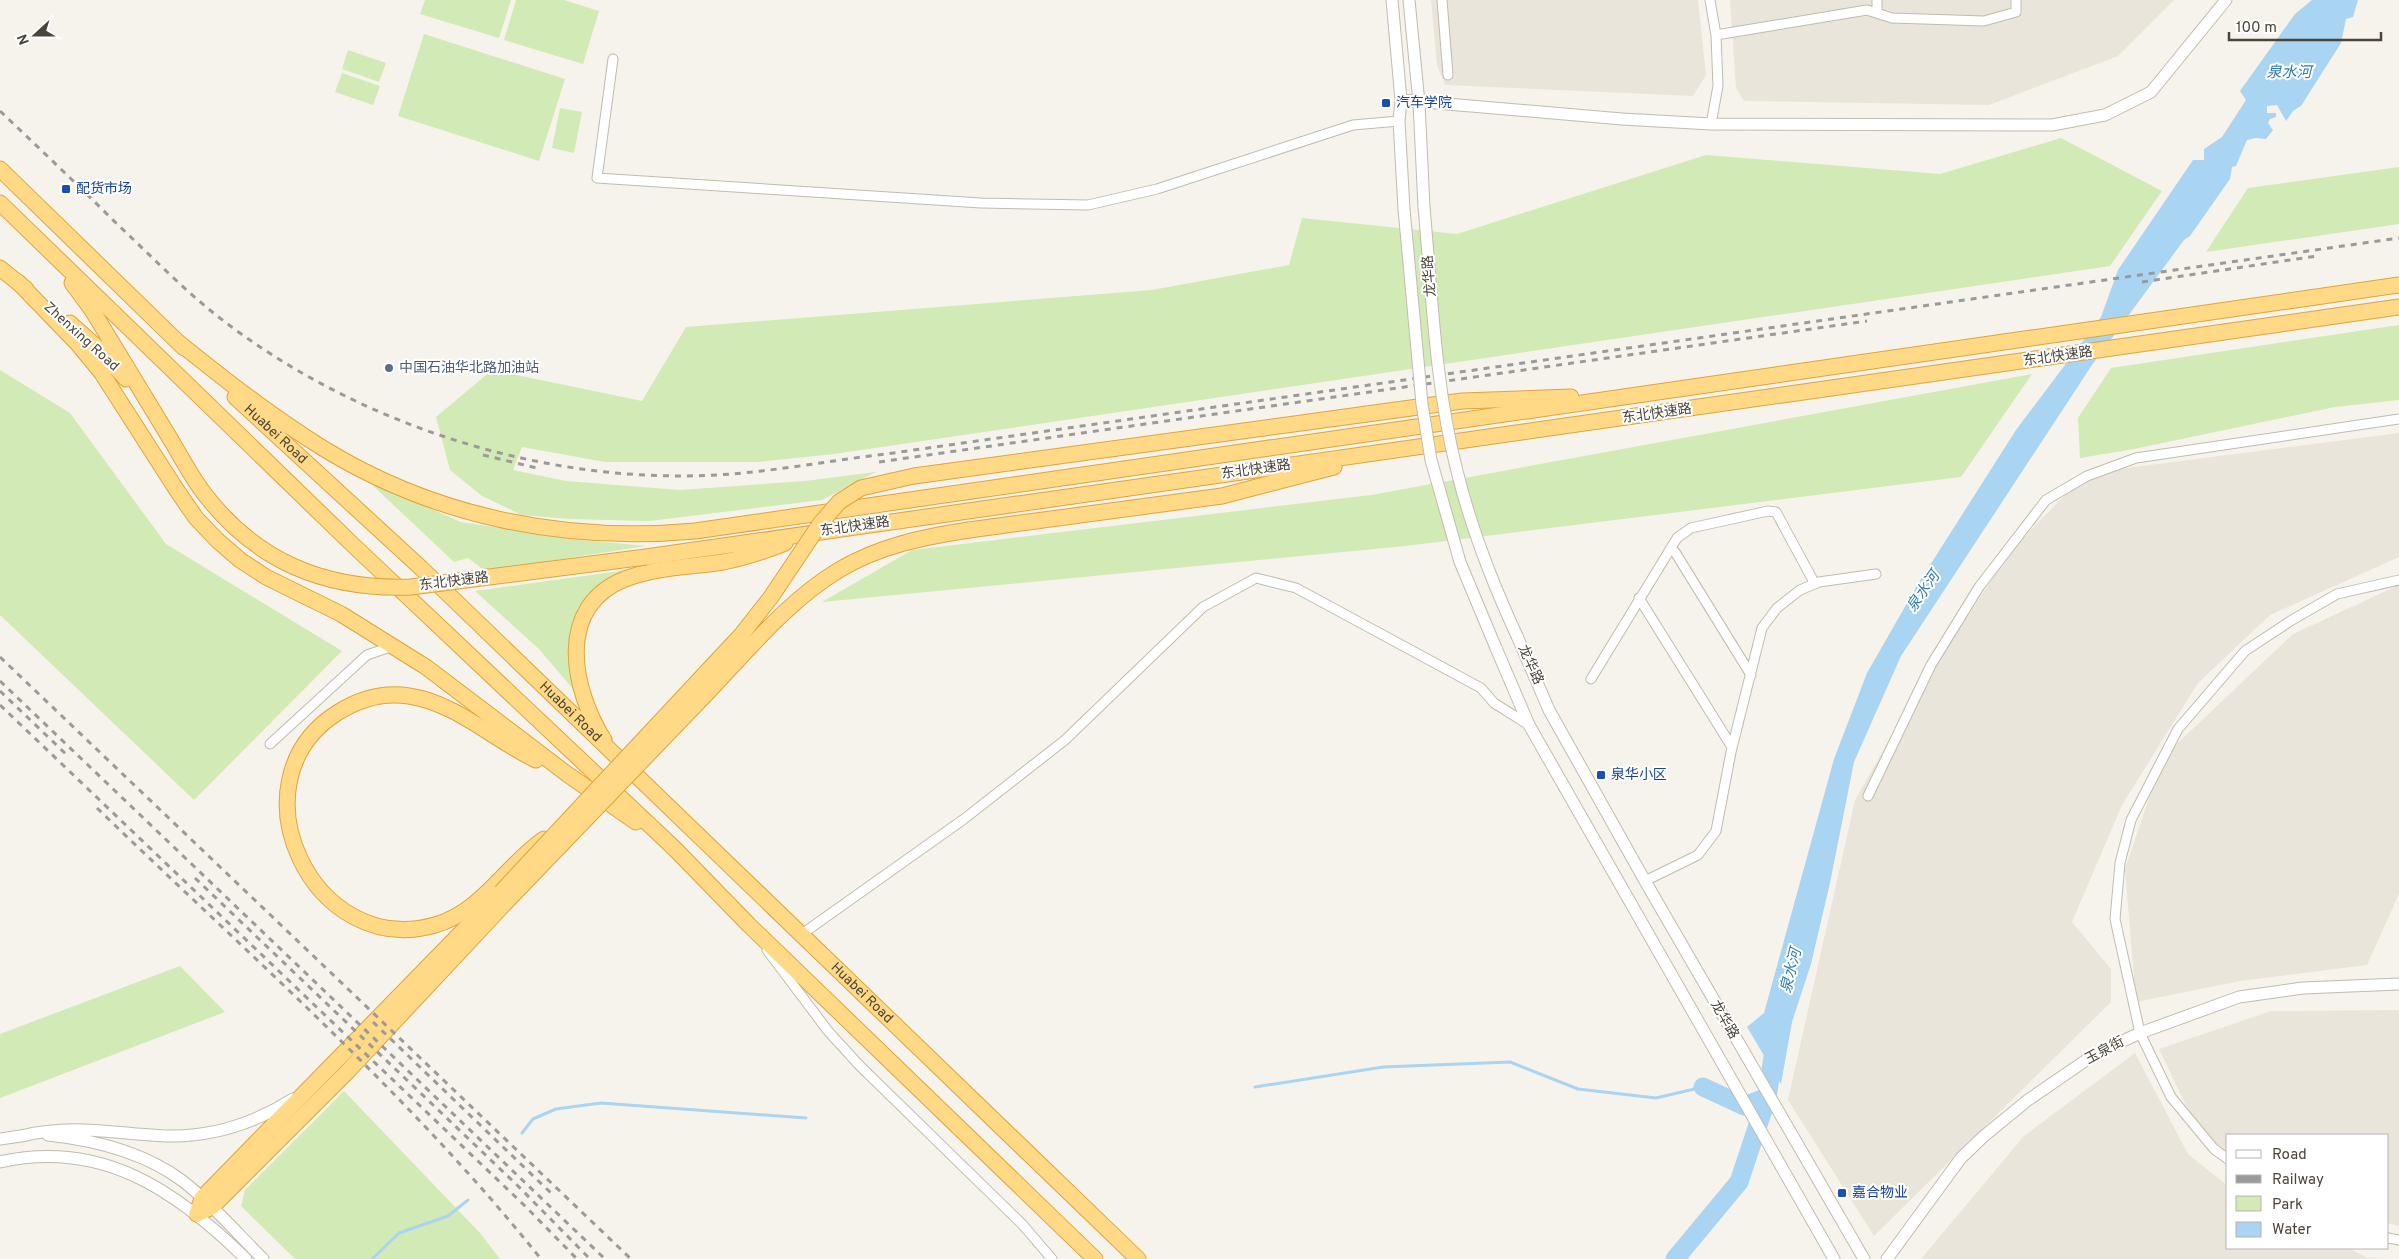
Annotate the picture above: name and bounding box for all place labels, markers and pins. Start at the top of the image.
place label: 汽车学院 [1396,94,1452,112]
marker: 汽车学院 [1380,97,1392,109]
place label: 配货市场 [76,180,132,198]
marker: 配货市场 [60,183,72,195]
place label: 中国石油华北路加油站 [399,359,539,377]
marker: 中国石油华北路加油站 [383,362,395,374]
place label: 泉华小区 [1611,766,1667,784]
marker: 泉华小区 [1595,769,1607,781]
place label: 嘉合物业 [1852,1184,1908,1202]
marker: 嘉合物业 [1836,1187,1848,1199]

